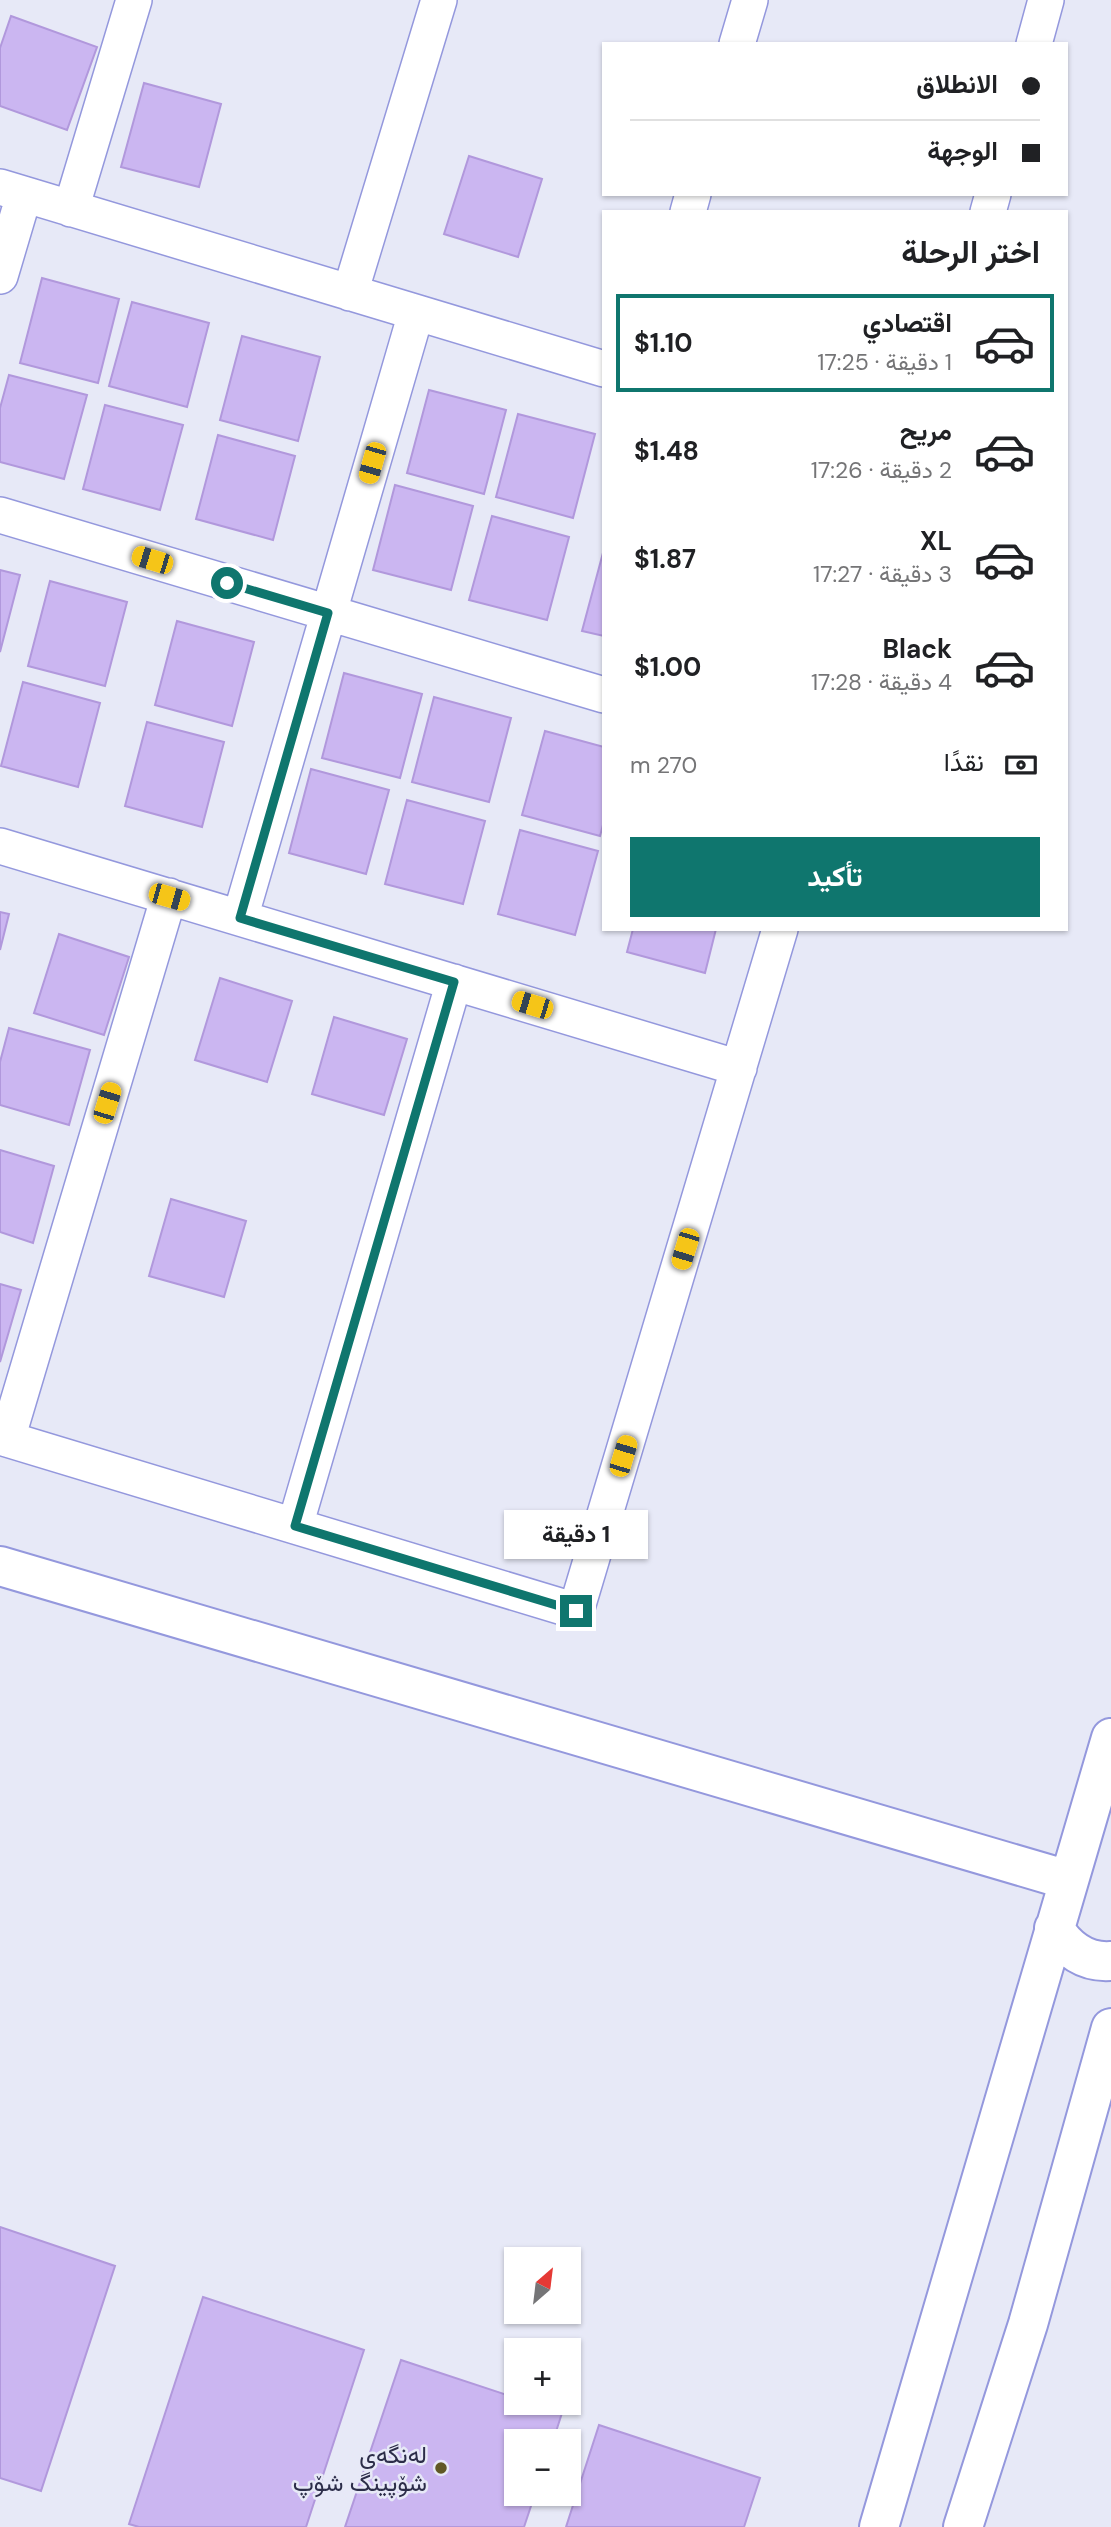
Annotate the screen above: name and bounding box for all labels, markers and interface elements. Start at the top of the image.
text: الانطلاق [916,67,998,101]
text: الوجهة [927,134,998,168]
text: اختر الرحلة [901,231,1040,273]
text: اقتصادي [863,306,952,340]
icon: car [973,312,1036,375]
text: $1.10 [634,326,693,360]
text: 1 دقيقة · 17:25 [817,347,952,377]
text: مريح [900,414,952,448]
icon: car [973,420,1036,483]
text: $1.48 [634,434,699,468]
car [357,440,388,486]
text: 2 دقيقة · 17:26 [811,455,952,485]
text: XL [920,524,952,558]
icon: car [973,528,1036,591]
text: $1.87 [634,542,696,576]
car [129,544,176,576]
text: 3 دقيقة · 17:27 [813,559,952,589]
route start [211,567,243,599]
text: Black [882,632,952,666]
icon: car [973,636,1036,699]
text: $1.00 [634,650,701,684]
text: 4 دقيقة · 17:28 [811,667,952,697]
text: نقدًا [944,745,984,779]
icon: cash [1002,746,1040,784]
text: 270 m [630,750,697,780]
button: تأكيد [630,837,1040,917]
car [146,881,193,913]
car [509,989,556,1021]
car [91,1080,124,1126]
car [669,1226,702,1272]
car [607,1433,640,1479]
callout: 1 دقيقة [504,1510,648,1558]
text: 1 دقيقة [542,1519,610,1549]
route end [560,1595,592,1627]
north arrow [504,2247,581,2324]
map controls [504,2247,581,2506]
button: + [504,2338,581,2415]
button: − [504,2429,581,2506]
place label: لەنگەی شۆپینگ شۆپ [293,2439,427,2499]
marker: لەنگەی شۆپینگ شۆپ [433,2460,449,2476]

